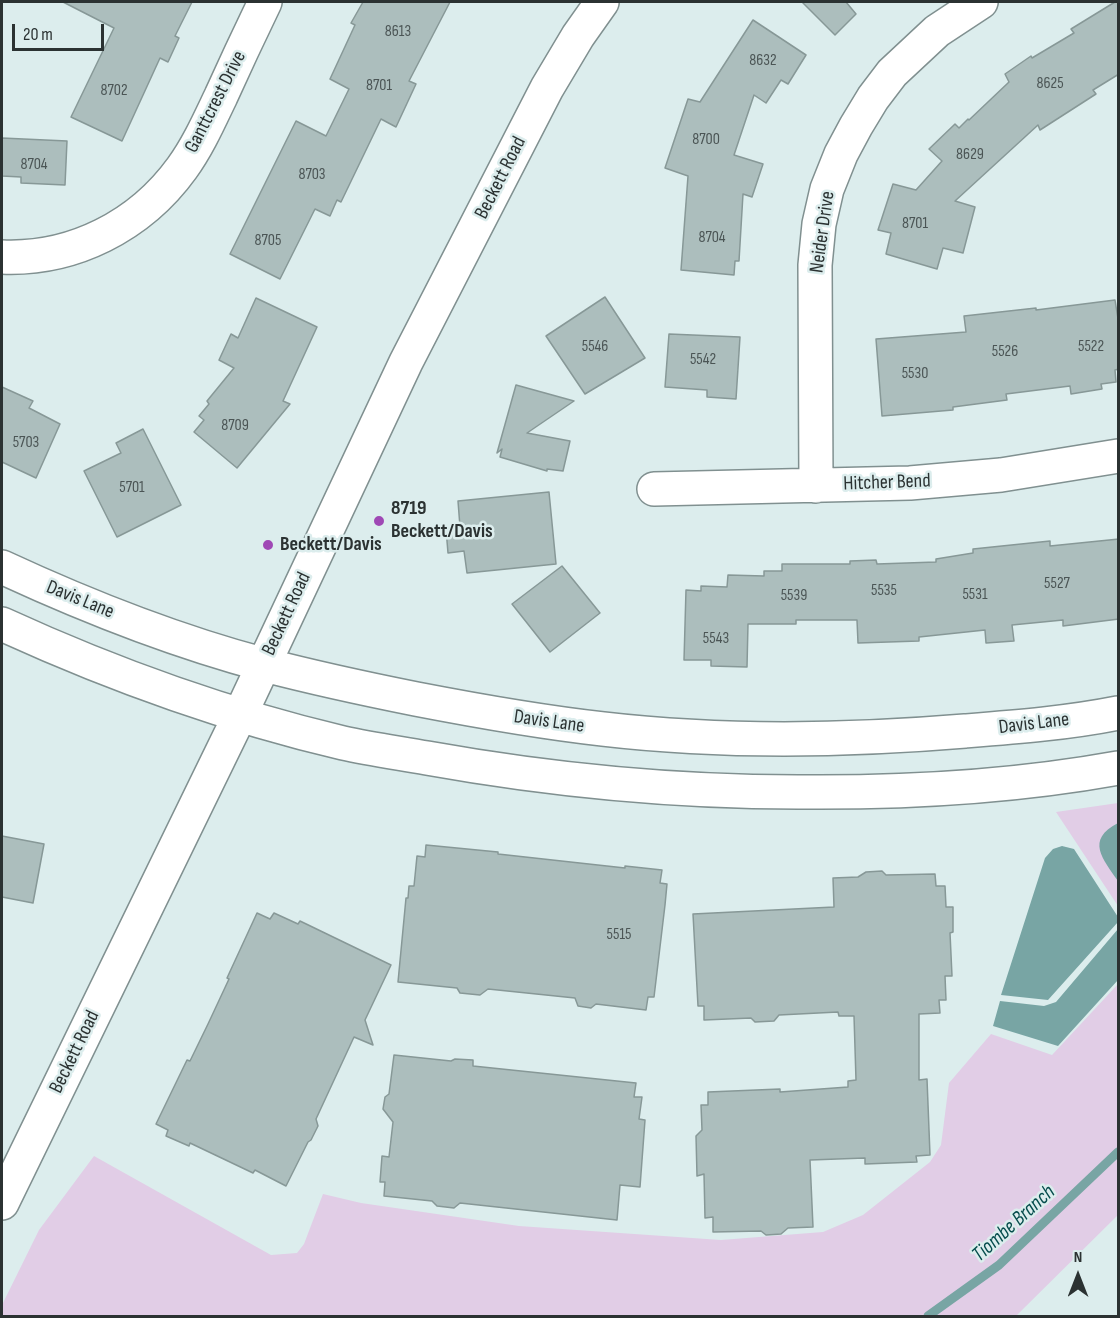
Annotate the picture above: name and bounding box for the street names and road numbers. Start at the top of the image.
street label: Ganttcrest Drive [180,47,252,157]
street label: Beckett Road [470,133,532,223]
street label: Neider Drive [805,190,841,274]
street label: Hitcher Bend [843,469,931,497]
street label: Beckett Road [257,569,317,659]
street label: Davis Lane [43,576,117,624]
street label: Davis Lane [512,705,586,739]
street label: Davis Lane [997,708,1071,740]
street label: Beckett Road [45,1007,105,1097]

